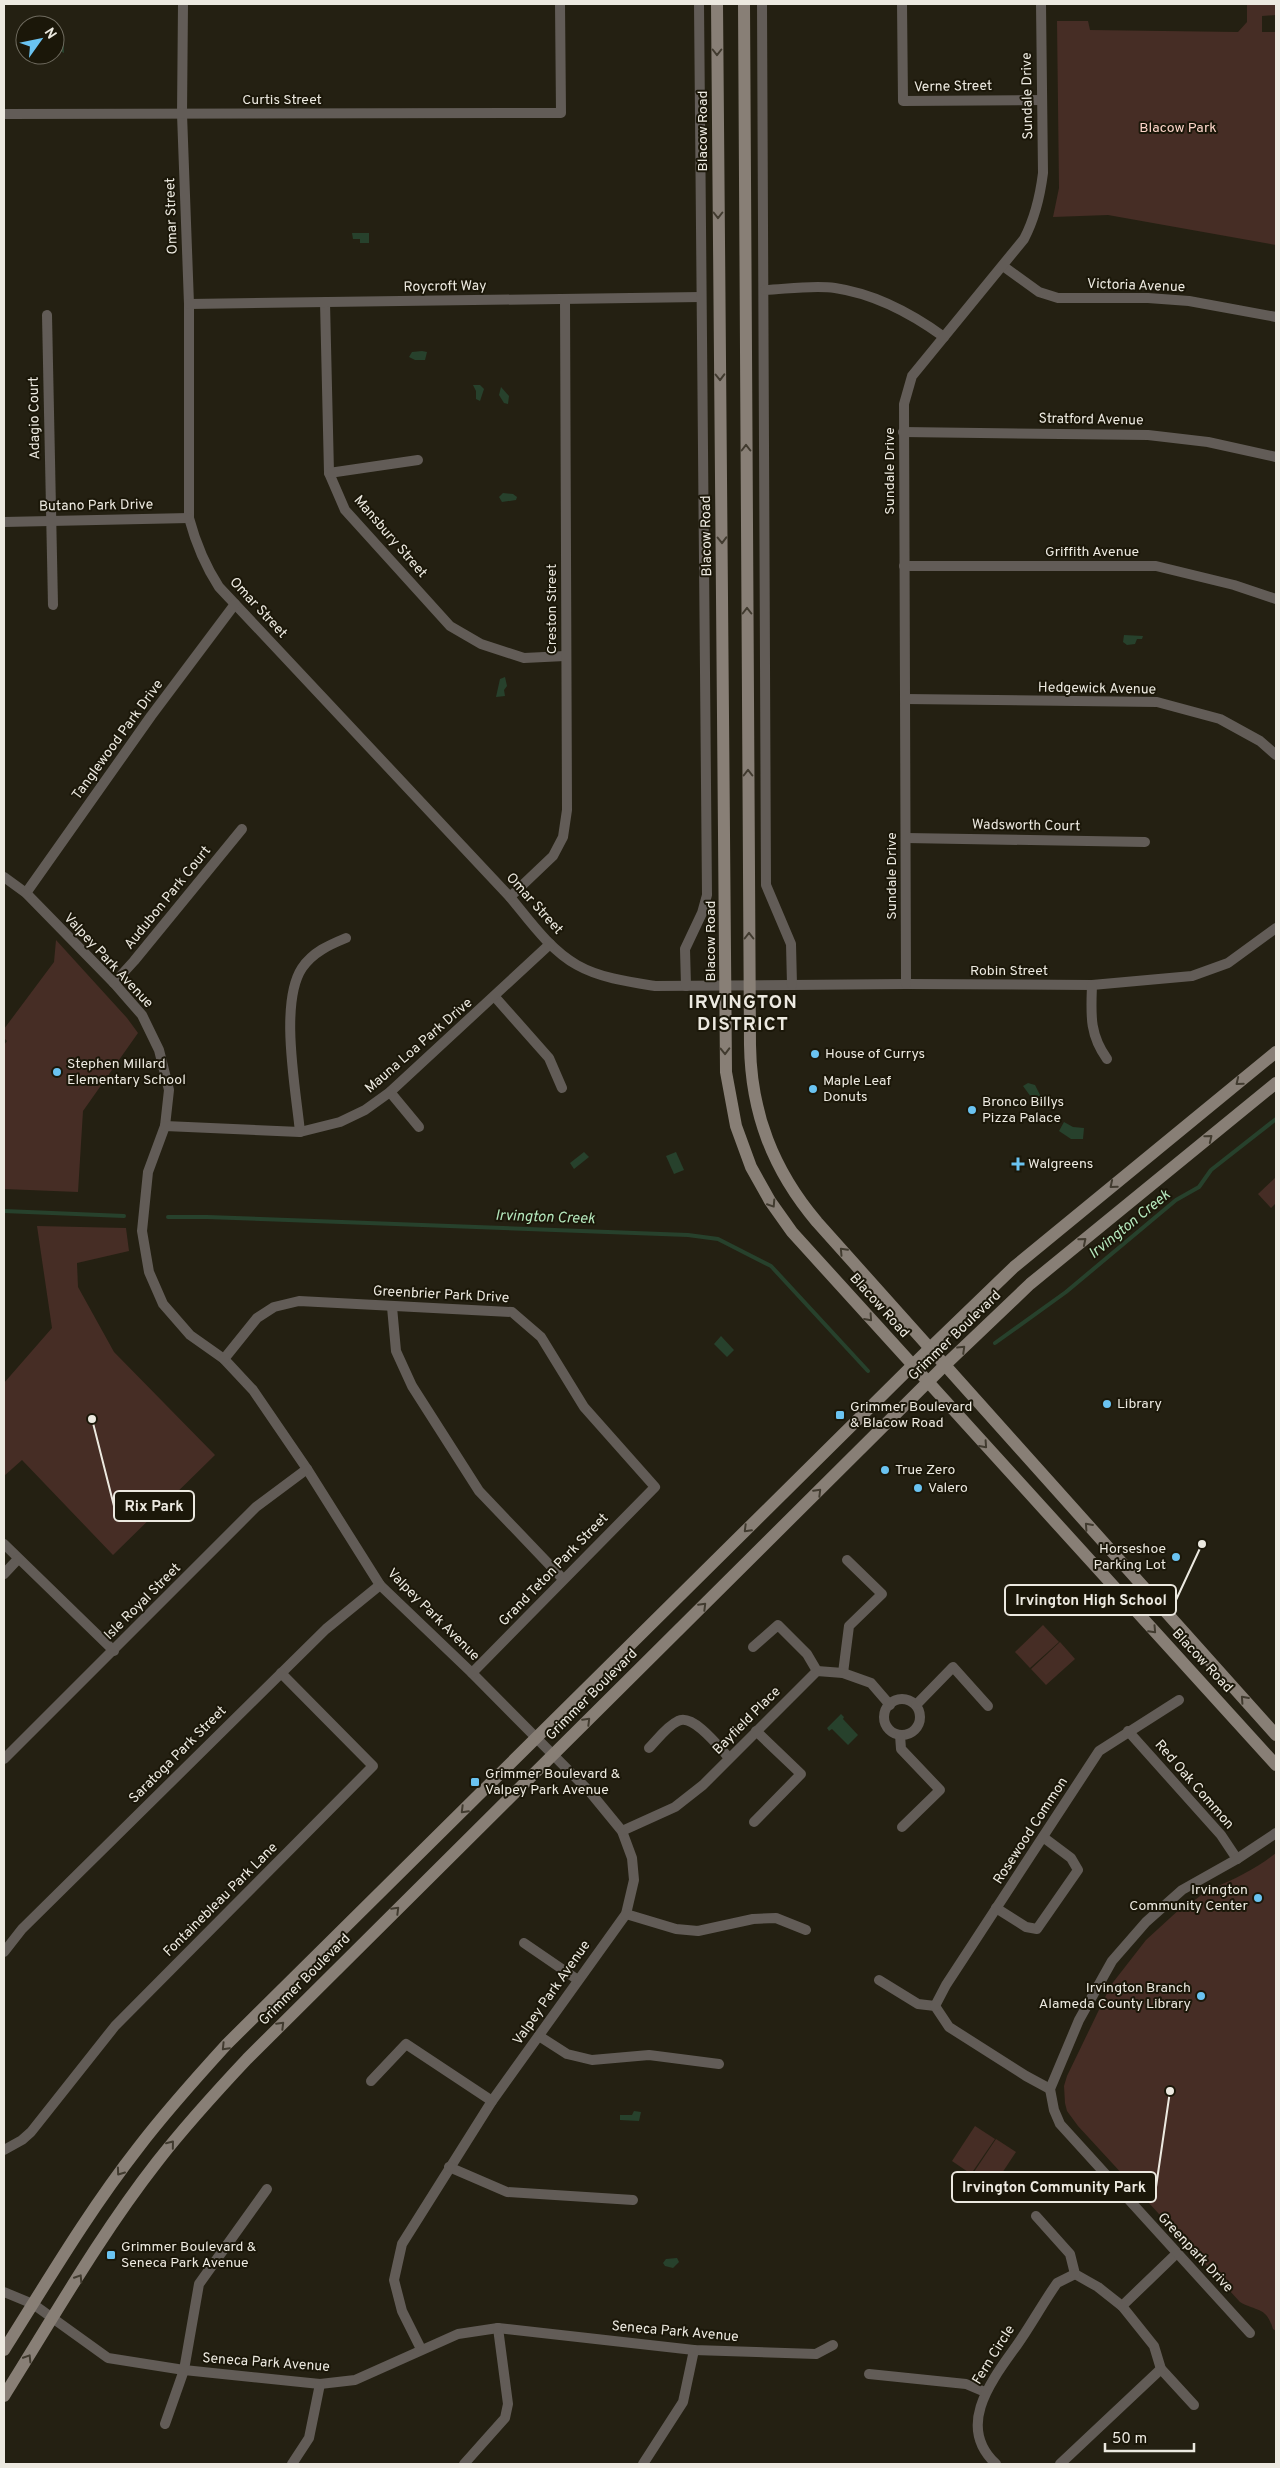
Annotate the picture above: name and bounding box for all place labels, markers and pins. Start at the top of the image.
place label: House of Currys [825,1046,925,1063]
marker: House of Currys [809,1048,821,1060]
place label: Stephen Millard Elementary School [67,1056,186,1089]
marker: Stephen Millard Elementary School [51,1066,63,1078]
place label: Maple Leaf Donuts [823,1073,891,1106]
marker: Maple Leaf Donuts [807,1083,819,1095]
place label: Bronco Billys Pizza Palace [982,1094,1064,1127]
marker: Bronco Billys Pizza Palace [966,1104,978,1116]
place label: Walgreens [1028,1156,1093,1173]
marker: Walgreens [1012,1158,1024,1170]
place label: Library [1117,1396,1162,1413]
marker: Library [1101,1398,1113,1410]
place label: Grimmer Boulevard & Blacow Road [850,1399,972,1432]
marker: Grimmer Boulevard & Blacow Road [834,1409,846,1421]
place label: True Zero [895,1462,955,1479]
marker: True Zero [879,1464,891,1476]
place label: Valero [928,1480,968,1497]
marker: Valero [912,1482,924,1494]
callout: Rix Park [114,1491,194,1521]
place label: Horseshoe Parking Lot [1093,1541,1166,1574]
marker: Horseshoe Parking Lot [1170,1551,1182,1563]
callout: Irvington High School [1005,1585,1176,1615]
place label: Grimmer Boulevard & Valpey Park Avenue [485,1766,621,1799]
marker: Grimmer Boulevard & Valpey Park Avenue [469,1776,481,1788]
place label: Irvington Community Center [1129,1882,1249,1915]
marker: Irvington Community Center [1252,1892,1264,1904]
place label: Irvington Branch Alameda County Library [1039,1980,1191,2013]
marker: Irvington Branch Alameda County Library [1195,1990,1207,2002]
callout: Irvington Community Park [952,2172,1156,2202]
place label: Grimmer Boulevard & Seneca Park Avenue [121,2239,257,2272]
marker: Grimmer Boulevard & Seneca Park Avenue [105,2249,117,2261]

